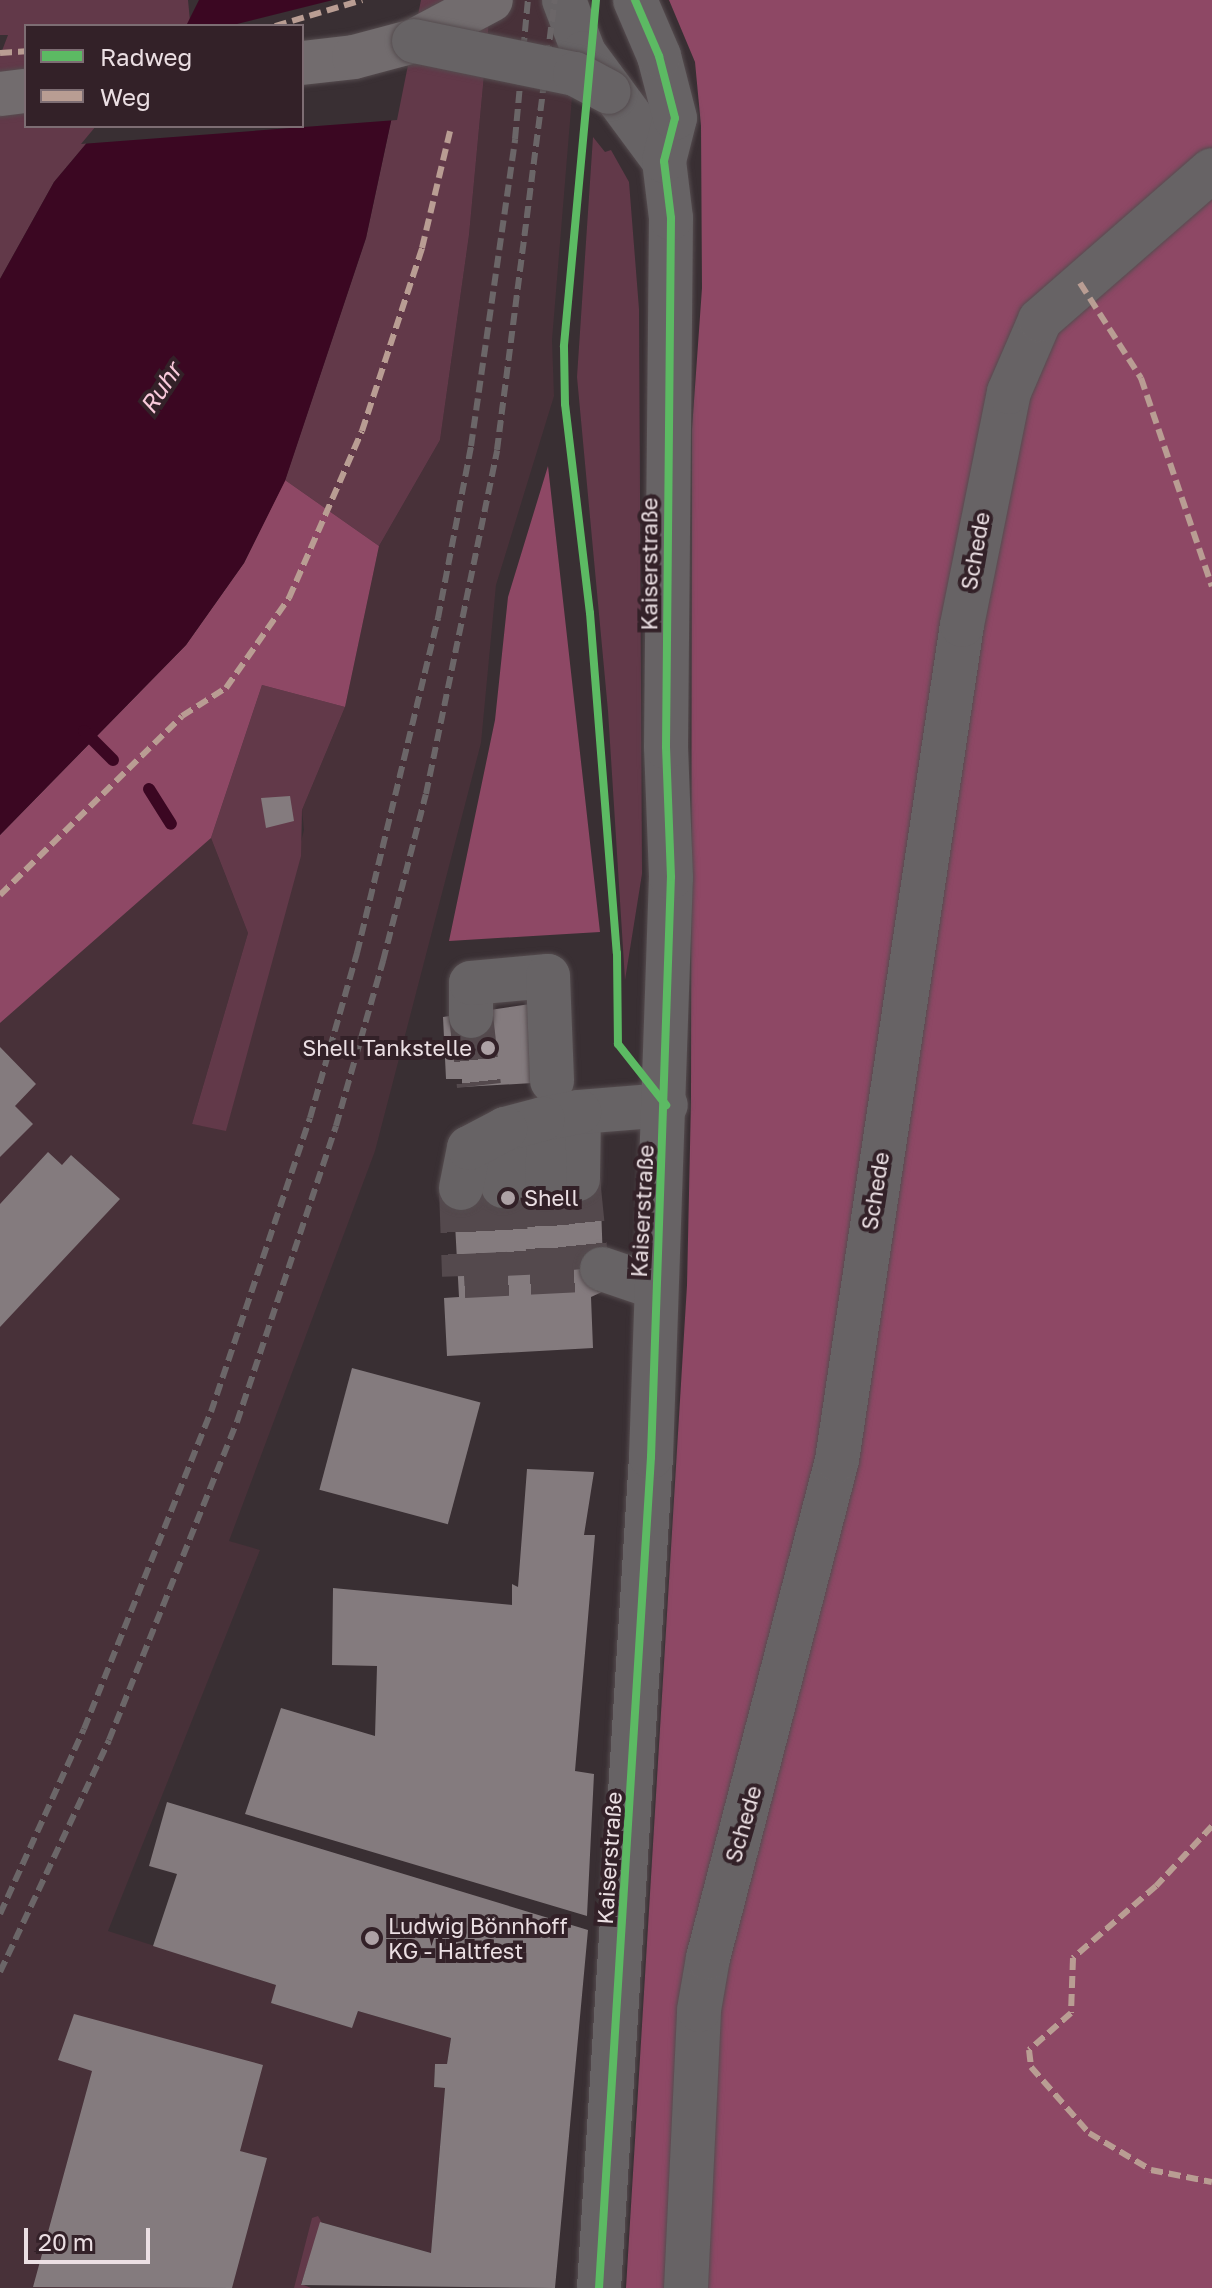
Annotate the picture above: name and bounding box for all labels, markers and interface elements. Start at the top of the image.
legend [24,24,304,128]
text: Radweg [100,42,192,71]
text: Weg [100,82,151,111]
water label: Ruhr [133,357,187,419]
street label: Kaiserstraße [636,497,662,631]
street label: Schede [955,510,995,592]
place label: Shell Tankstelle [302,1035,472,1061]
marker: Shell Tankstelle [479,1039,497,1057]
street label: Kaiserstraße [625,1144,659,1278]
street label: Schede [856,1150,894,1232]
place label: Shell [524,1185,578,1211]
marker: Shell [499,1189,517,1207]
street label: Schede [719,1783,767,1865]
street label: Kaiserstraße [591,1791,627,1925]
place label: Ludwig Bönnhoff KG - Haltfest [388,1912,567,1964]
marker: Ludwig Bönnhoff KG - Haltfest [363,1929,381,1947]
scale bar [28,2212,154,2262]
text: 20 m [38,2227,94,2256]

